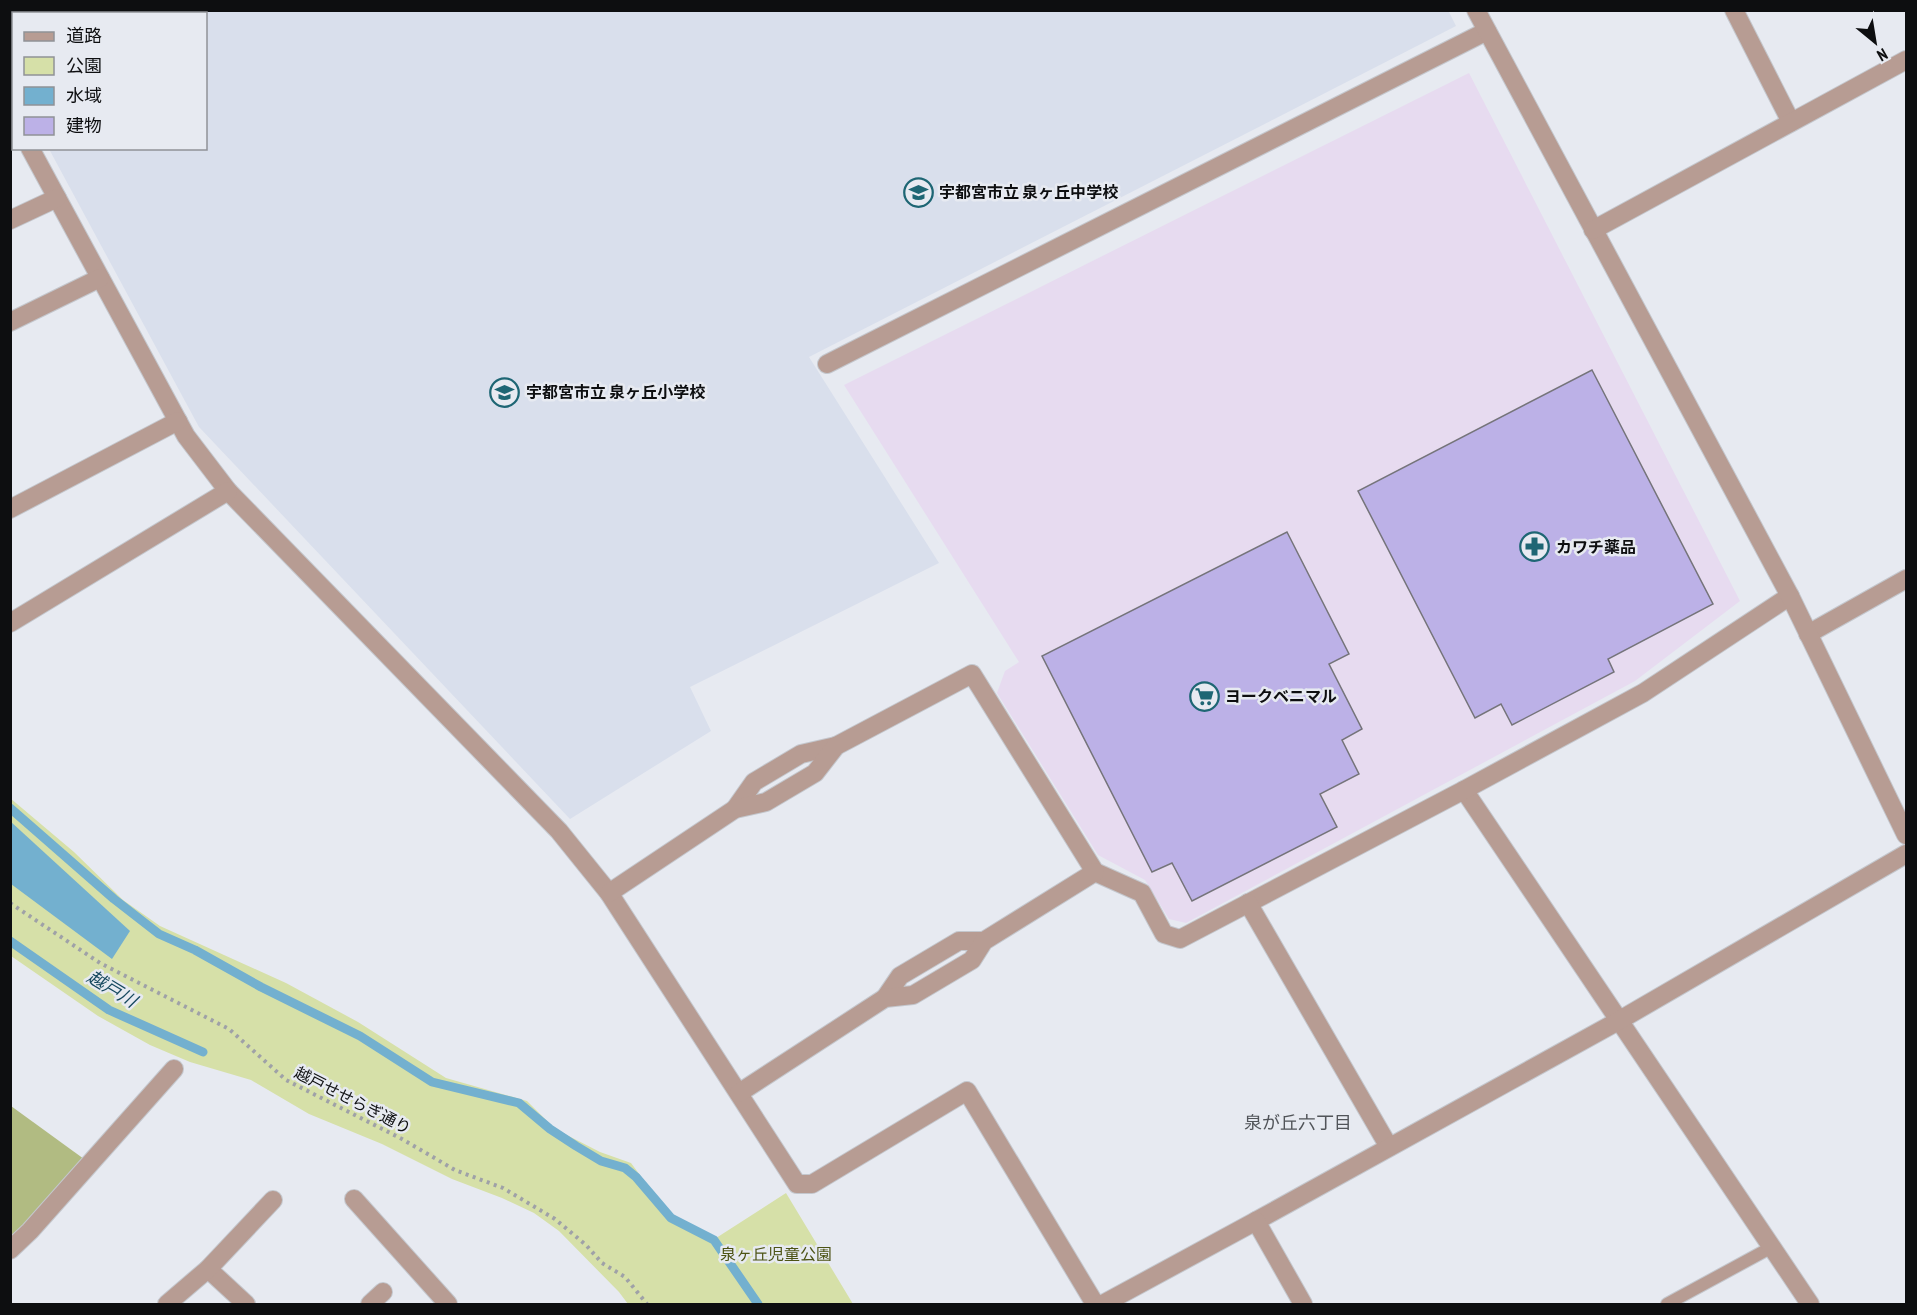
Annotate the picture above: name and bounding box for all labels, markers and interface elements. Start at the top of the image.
legend [12,12,207,150]
north arrow [1845,12,1905,72]
text: 道路 [66,24,102,47]
text: N [1874,44,1891,66]
text: 公園 [66,54,102,77]
text: 水域 [66,84,102,107]
text: 建物 [66,114,102,137]
school or university icon: 宇都宮市立 泉ヶ丘中学校 [902,176,934,208]
place label: 宇都宮市立 泉ヶ丘中学校 [939,182,1118,202]
school or university icon: 宇都宮市立 泉ヶ丘小学校 [489,376,521,408]
place label: 宇都宮市立 泉ヶ丘小学校 [526,382,705,402]
pharmacy icon: カワチ薬品 [1519,531,1551,563]
place label: カワチ薬品 [1556,537,1636,557]
supermarket icon: ヨークベニマル [1188,680,1220,712]
place label: ヨークベニマル [1225,686,1337,706]
water label: 越戸川 [83,965,143,1013]
street label: 越戸せせらぎ通り [291,1062,415,1138]
district label: 泉が丘六丁目 [1244,1111,1352,1134]
park label: 泉ヶ丘児童公園 [720,1244,832,1264]

